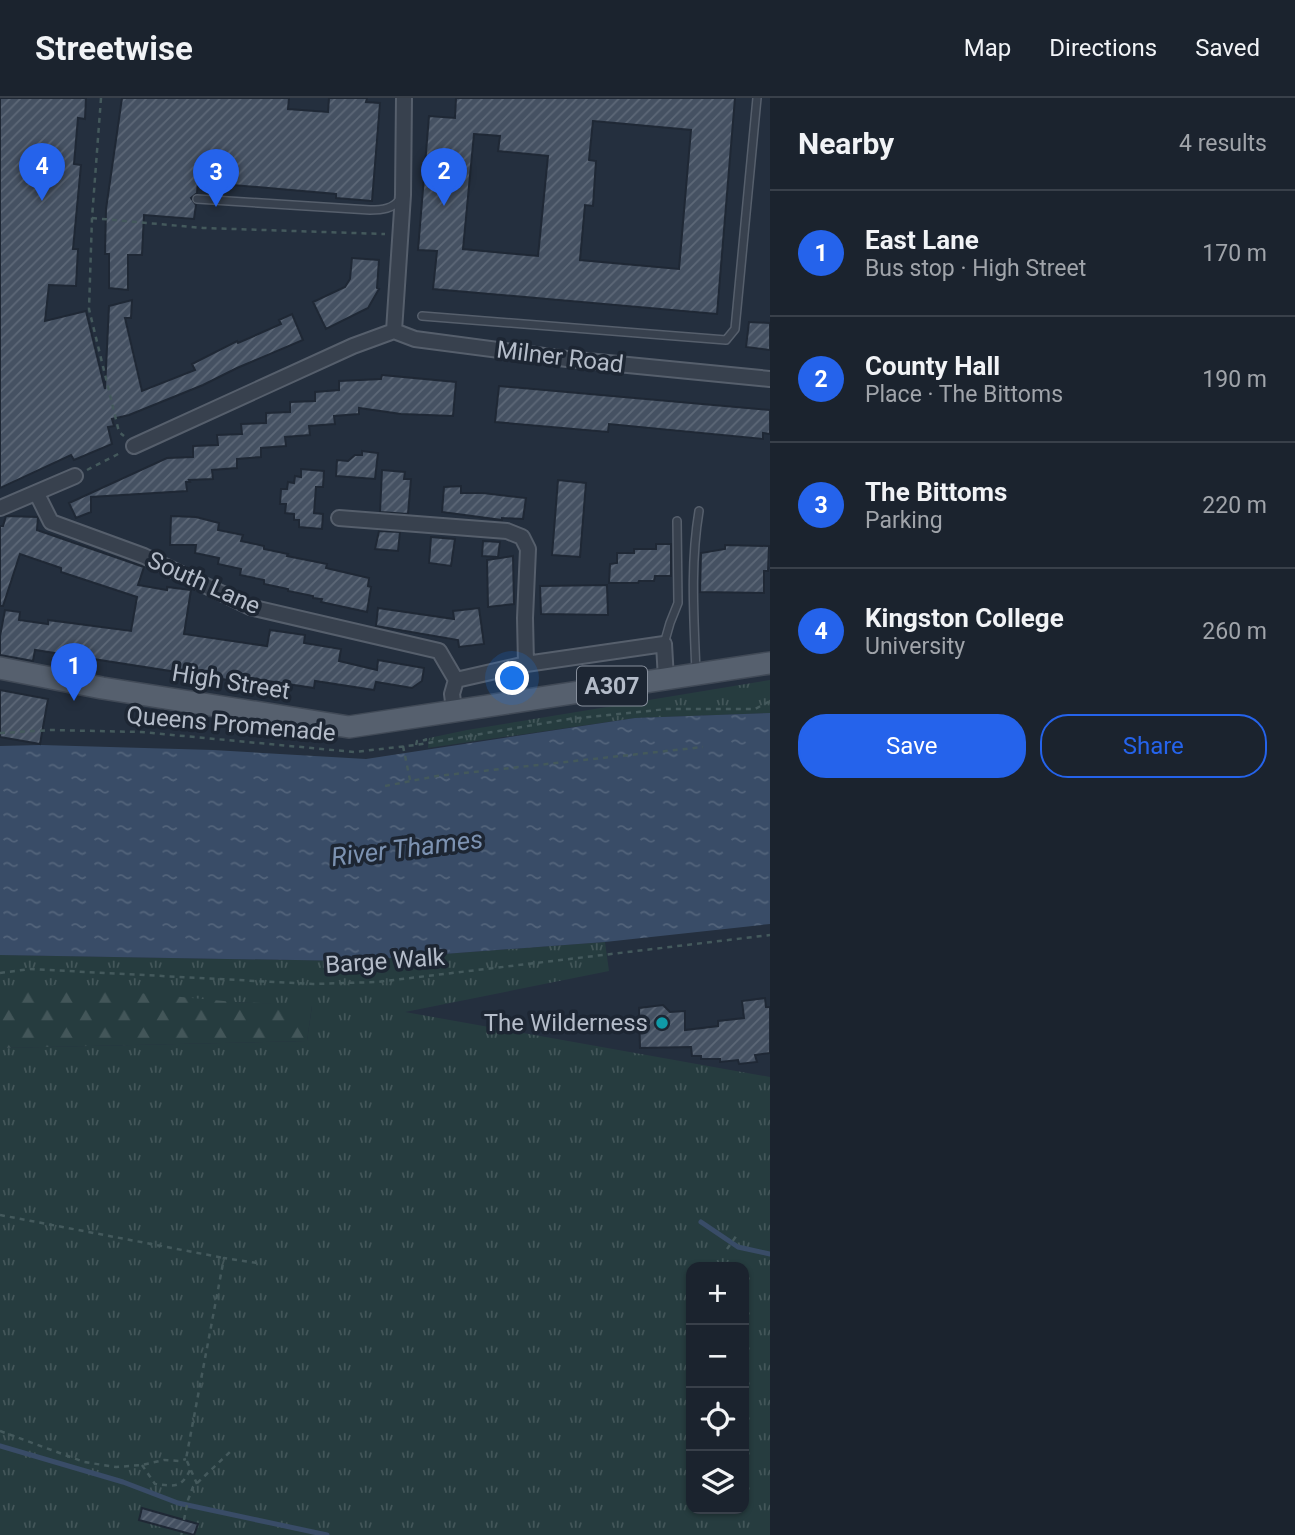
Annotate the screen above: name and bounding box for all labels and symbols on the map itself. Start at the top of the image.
pin: 4 [19,143,65,201]
pin: 2 [421,148,467,206]
pin: 3 [193,149,239,207]
street label: Milner Road [495,335,625,379]
street label: South Lane [143,546,265,620]
pin: 1 [51,643,97,701]
street label: High Street [170,659,292,705]
your location [495,661,529,695]
road number: A307 [577,666,647,706]
street label: Queens Promenade [125,701,337,747]
water label: River Thames [329,824,485,872]
street label: Barge Walk [324,943,447,979]
place label: The Wilderness [484,1009,648,1037]
marker: The Wilderness [654,1015,670,1031]

